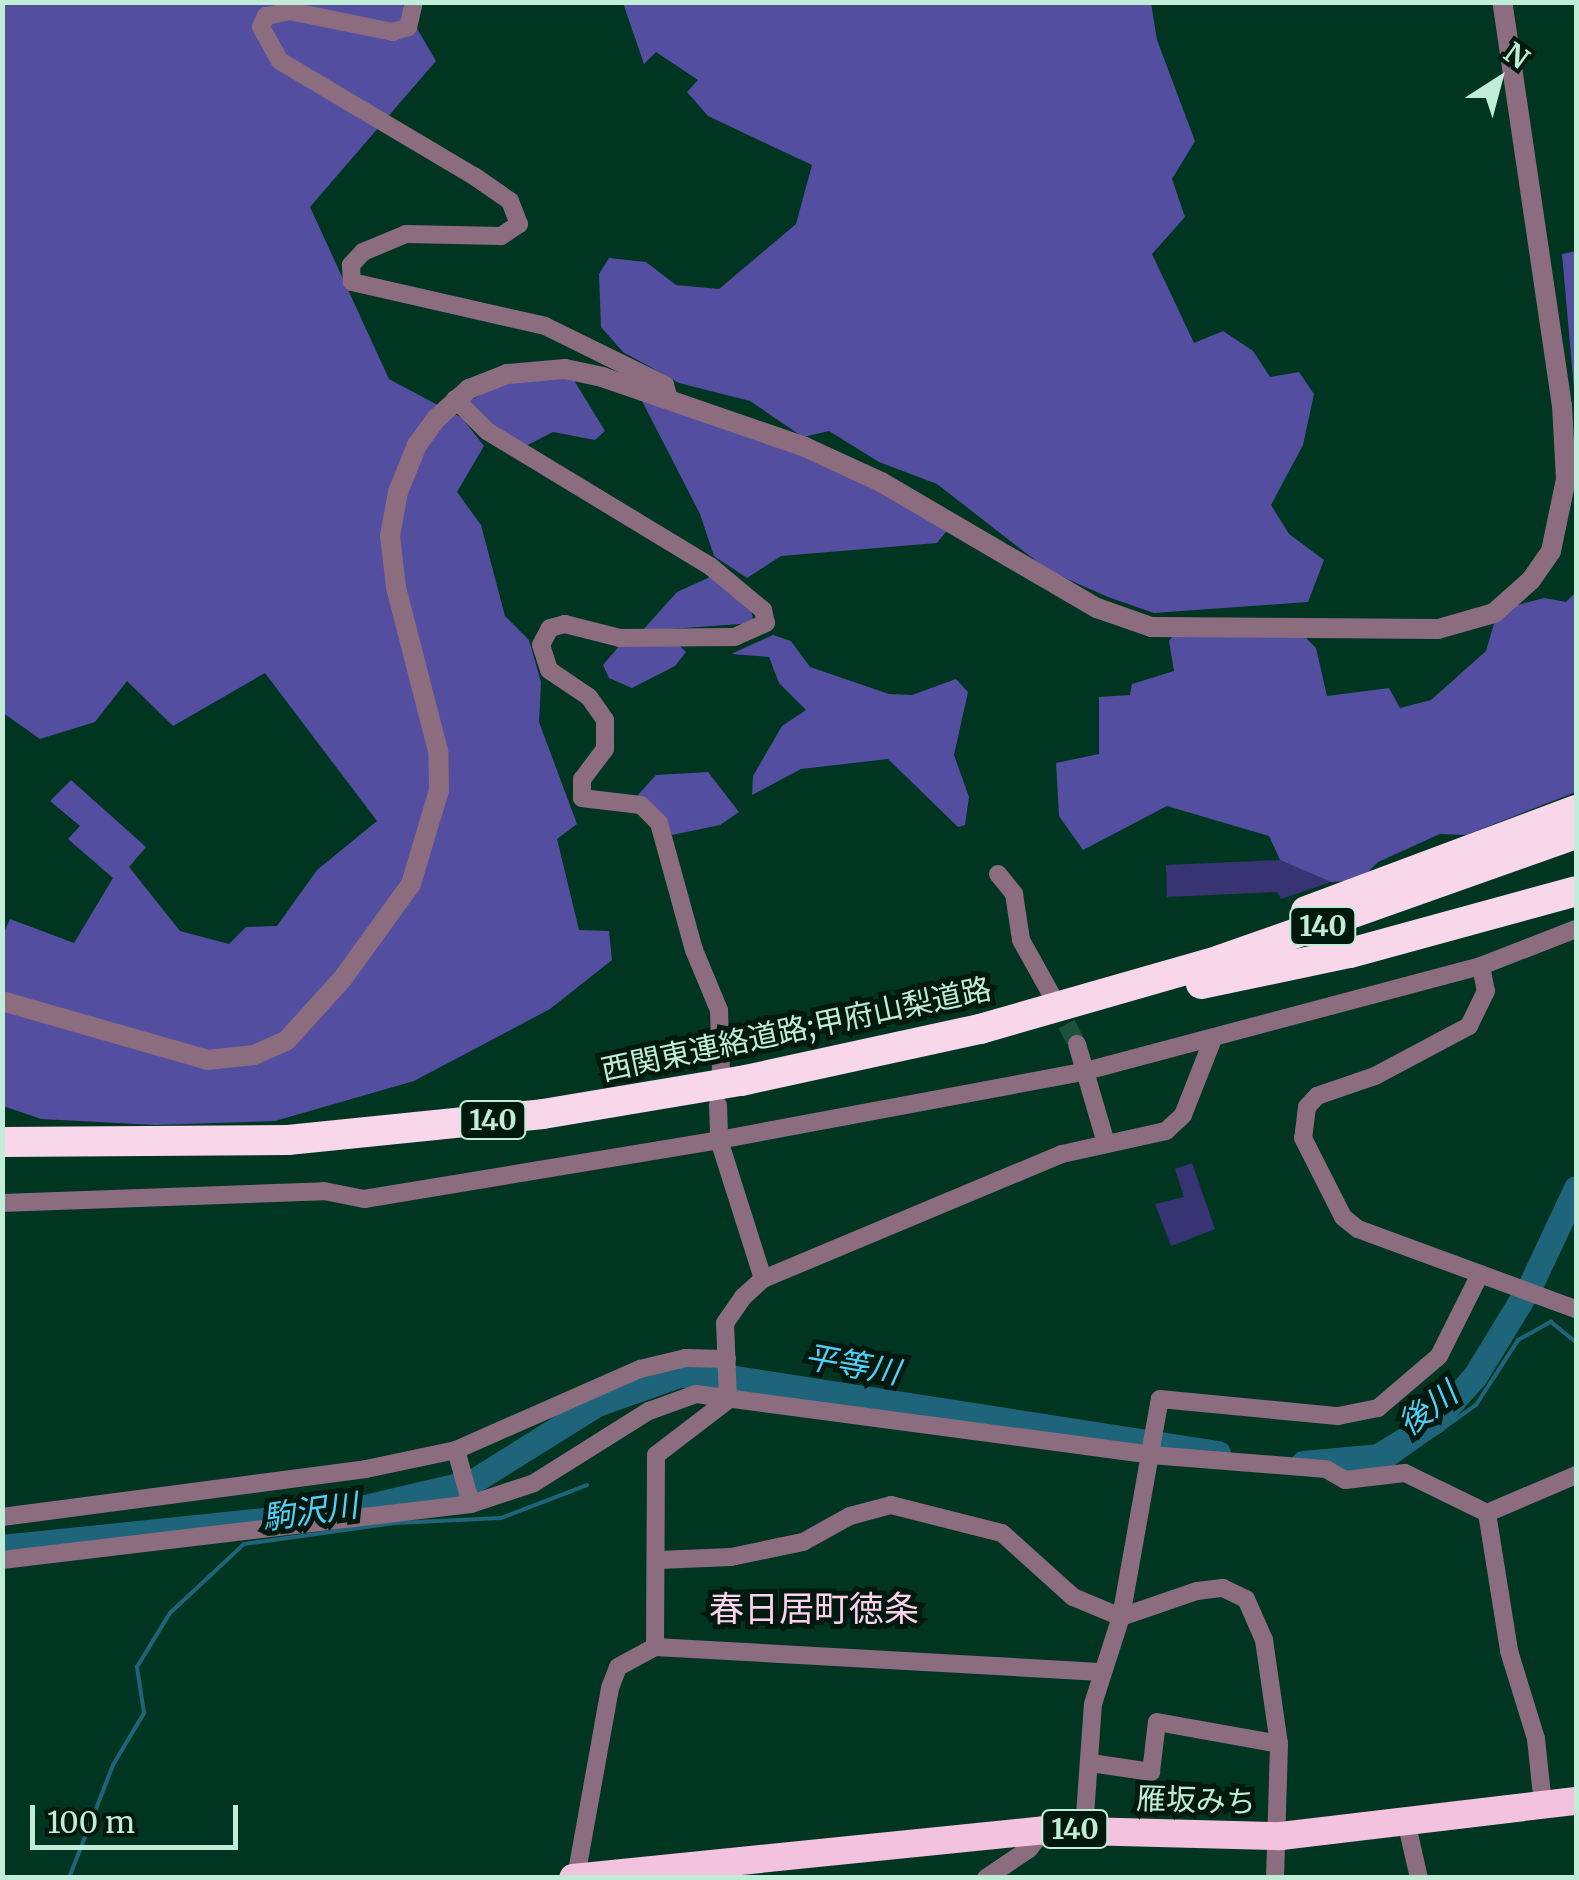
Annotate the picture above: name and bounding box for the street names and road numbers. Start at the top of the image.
road number: 140 [1288,903,1358,949]
street label: 西関東連絡道路;甲府山梨道路 [598,970,994,1088]
road number: 140 [458,1097,528,1143]
street label: 雁坂みち [1135,1780,1257,1820]
road number: 140 [1040,1806,1110,1852]

